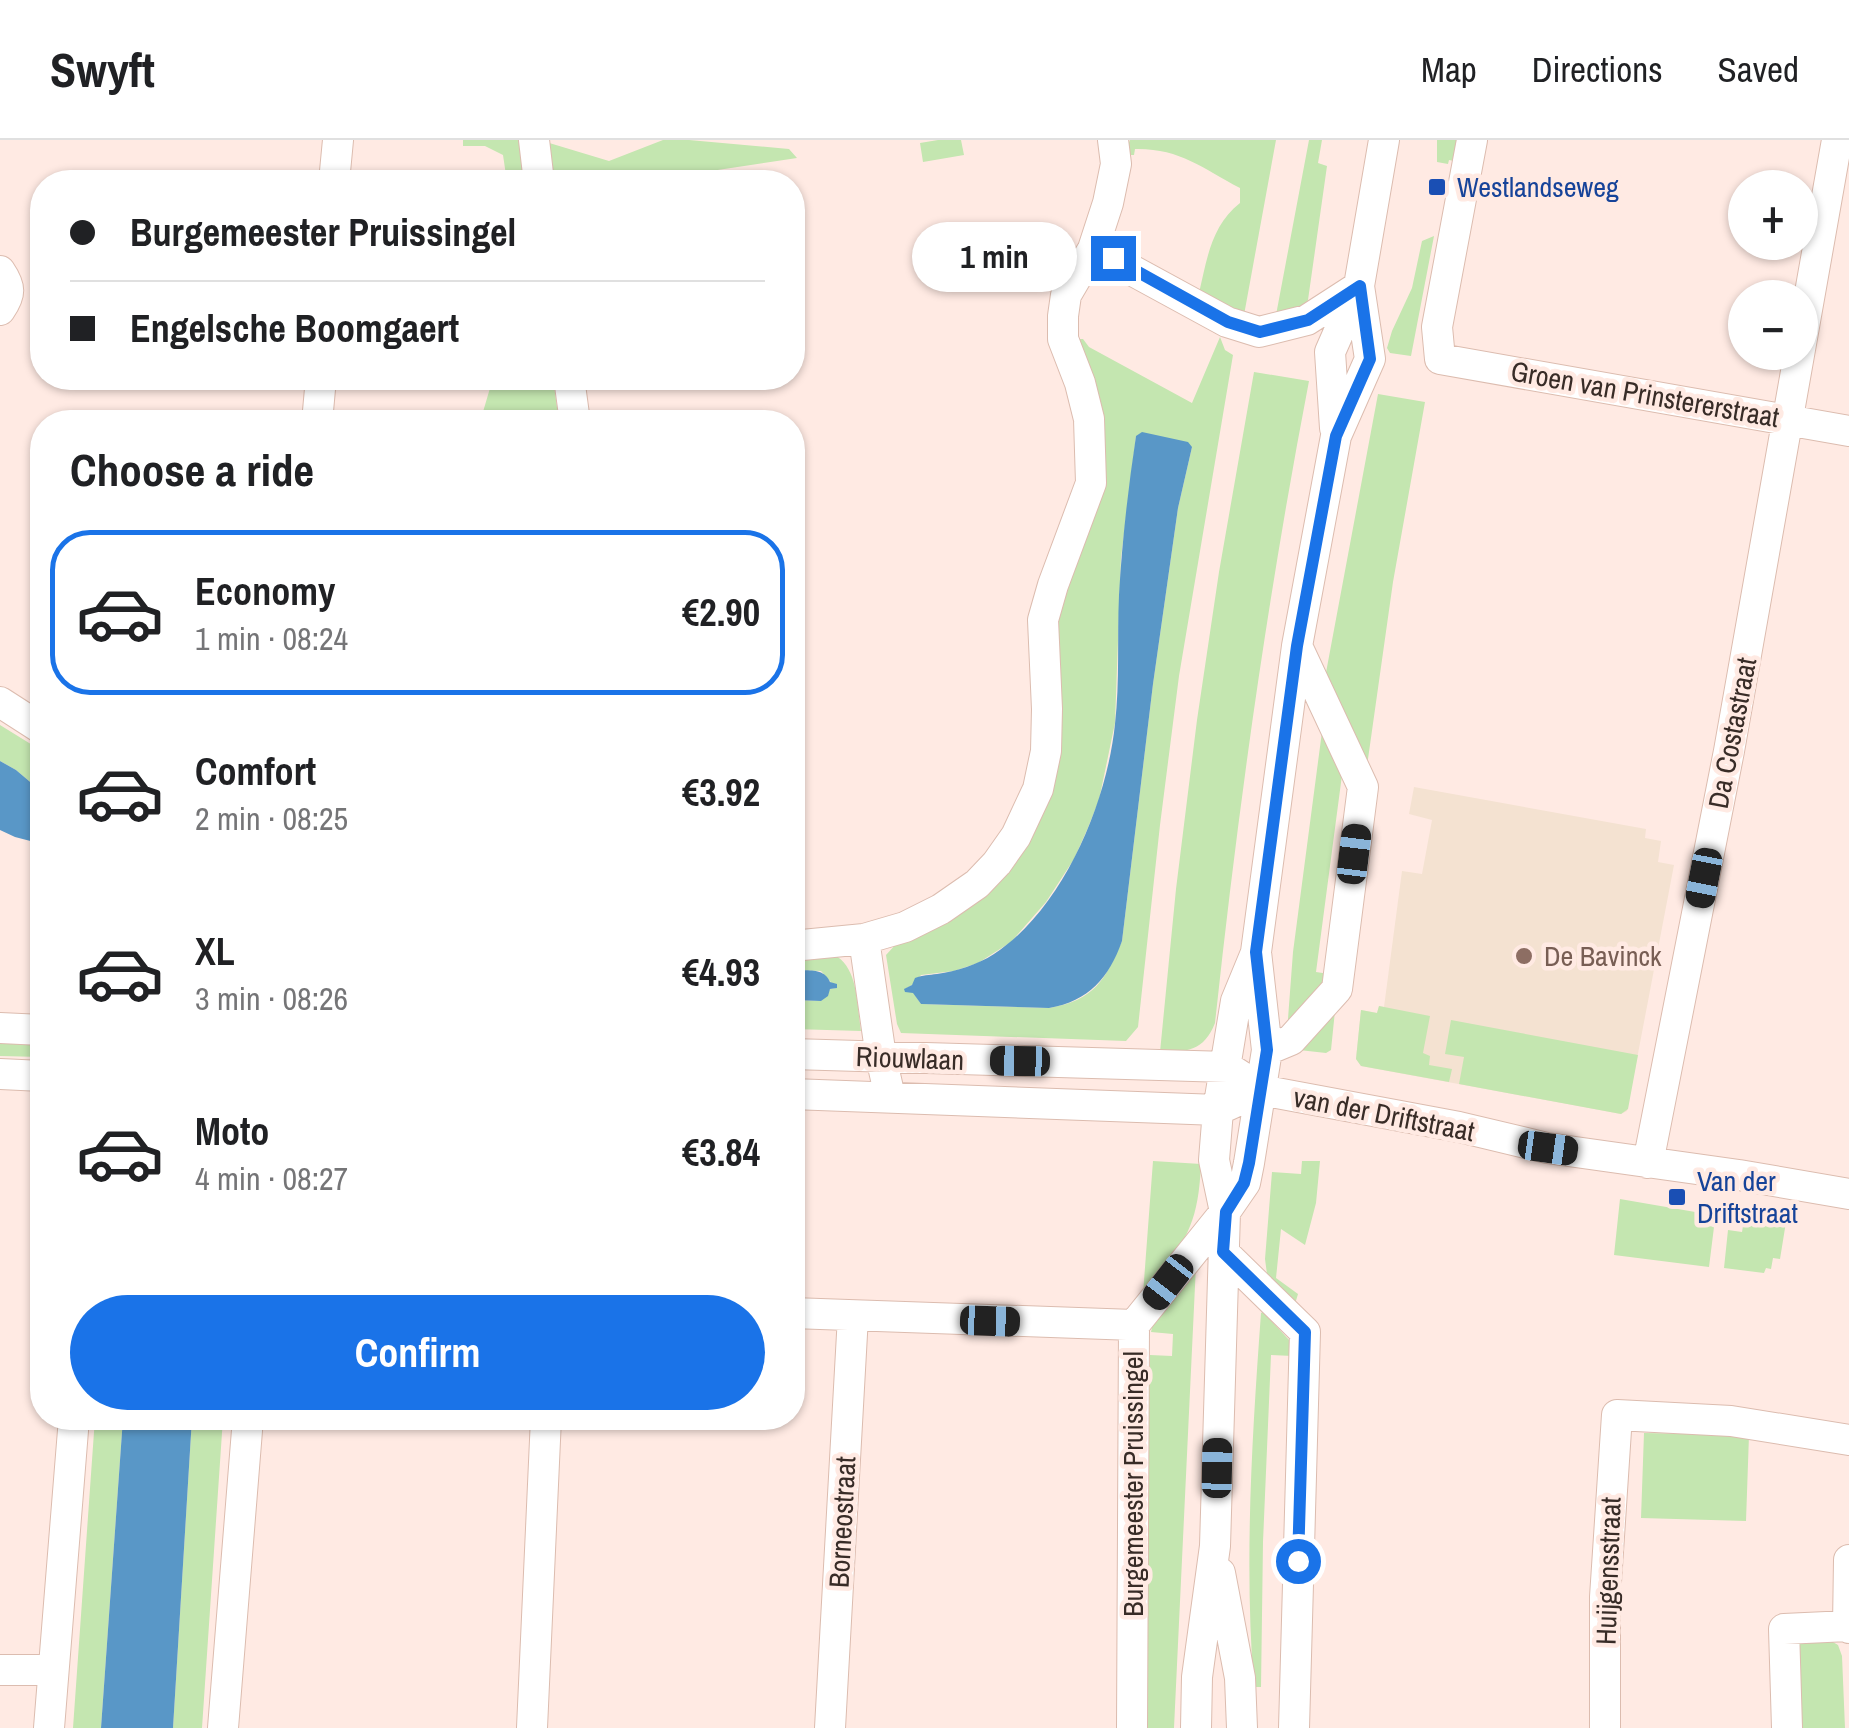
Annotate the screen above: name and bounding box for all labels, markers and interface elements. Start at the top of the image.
text: Swyft [50,37,155,102]
text: Map [1421,46,1477,93]
text: Directions [1532,46,1663,93]
text: Saved [1718,46,1799,93]
place label: Westlandseweg [1457,168,1619,206]
map controls [1728,170,1818,370]
button: + [1728,170,1818,260]
marker: Westlandseweg [1426,176,1448,198]
text: Burgemeester Pruissingel [130,207,516,258]
callout: 1 min [913,223,1078,293]
text: 1 min [960,235,1029,278]
route end [1091,236,1136,281]
button: − [1728,280,1818,370]
text: Engelsche Boomgaert [130,303,459,354]
street label: Groen van Prinstererstraat [1508,352,1782,436]
text: Choose a ride [70,439,314,500]
text: Economy [195,566,335,617]
icon: car [75,568,165,658]
text: €2.90 [682,587,760,638]
text: 1 min · 08:24 [195,617,348,660]
street label: Da Costastraat [1699,654,1765,812]
text: Comfort [195,746,316,797]
icon: car [75,748,165,838]
text: €3.92 [682,767,760,818]
text: 2 min · 08:25 [195,797,348,840]
car [1335,822,1373,886]
car [1684,846,1724,910]
text: XL [195,926,235,977]
icon: car [75,928,165,1018]
place label: De Bavinck [1544,937,1662,975]
marker: De Bavinck [1513,945,1535,967]
text: €4.93 [682,947,760,998]
text: 3 min · 08:26 [195,977,348,1020]
street label: Riouwlaan [855,1037,965,1079]
car [990,1045,1050,1077]
street label: van der Driftstraat [1290,1078,1478,1150]
text: Moto [195,1106,269,1157]
icon: car [75,1108,165,1198]
text: €3.84 [682,1127,760,1178]
car [1516,1129,1580,1167]
text: 4 min · 08:27 [195,1157,348,1200]
place label: Van der Driftstraat [1697,1162,1798,1232]
marker: Van der Driftstraat [1666,1186,1688,1208]
car [1138,1249,1198,1315]
button: Confirm [70,1295,765,1410]
car [959,1305,1021,1337]
street label: Burgemeester Pruissingel [1114,1351,1152,1617]
car [1201,1438,1233,1498]
street label: Borneostraat [820,1455,864,1589]
street label: Huijgensstraat [1586,1496,1630,1646]
route start [1276,1539,1321,1584]

